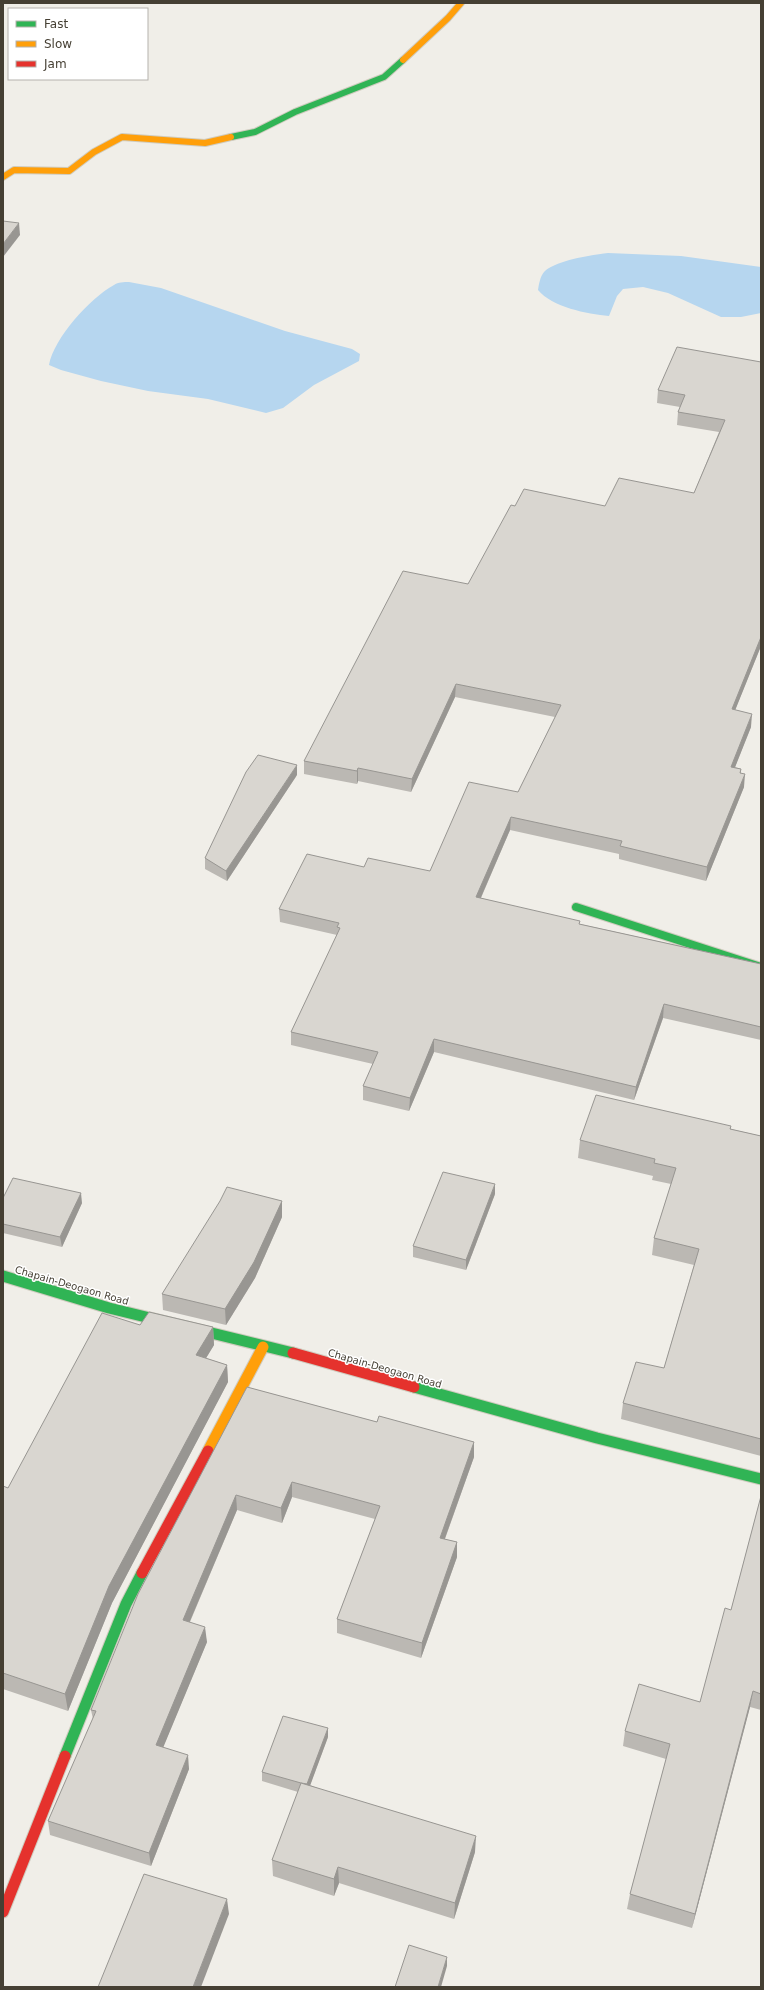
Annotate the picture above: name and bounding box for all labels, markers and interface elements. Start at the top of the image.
legend [8,8,148,80]
text: Fast [44,17,68,31]
text: Slow [44,37,72,51]
text: Jam [43,57,67,71]
street label: Chapain-Deogaon Road [14,1264,130,1307]
street label: Chapain-Deogaon Road [327,1347,443,1390]

